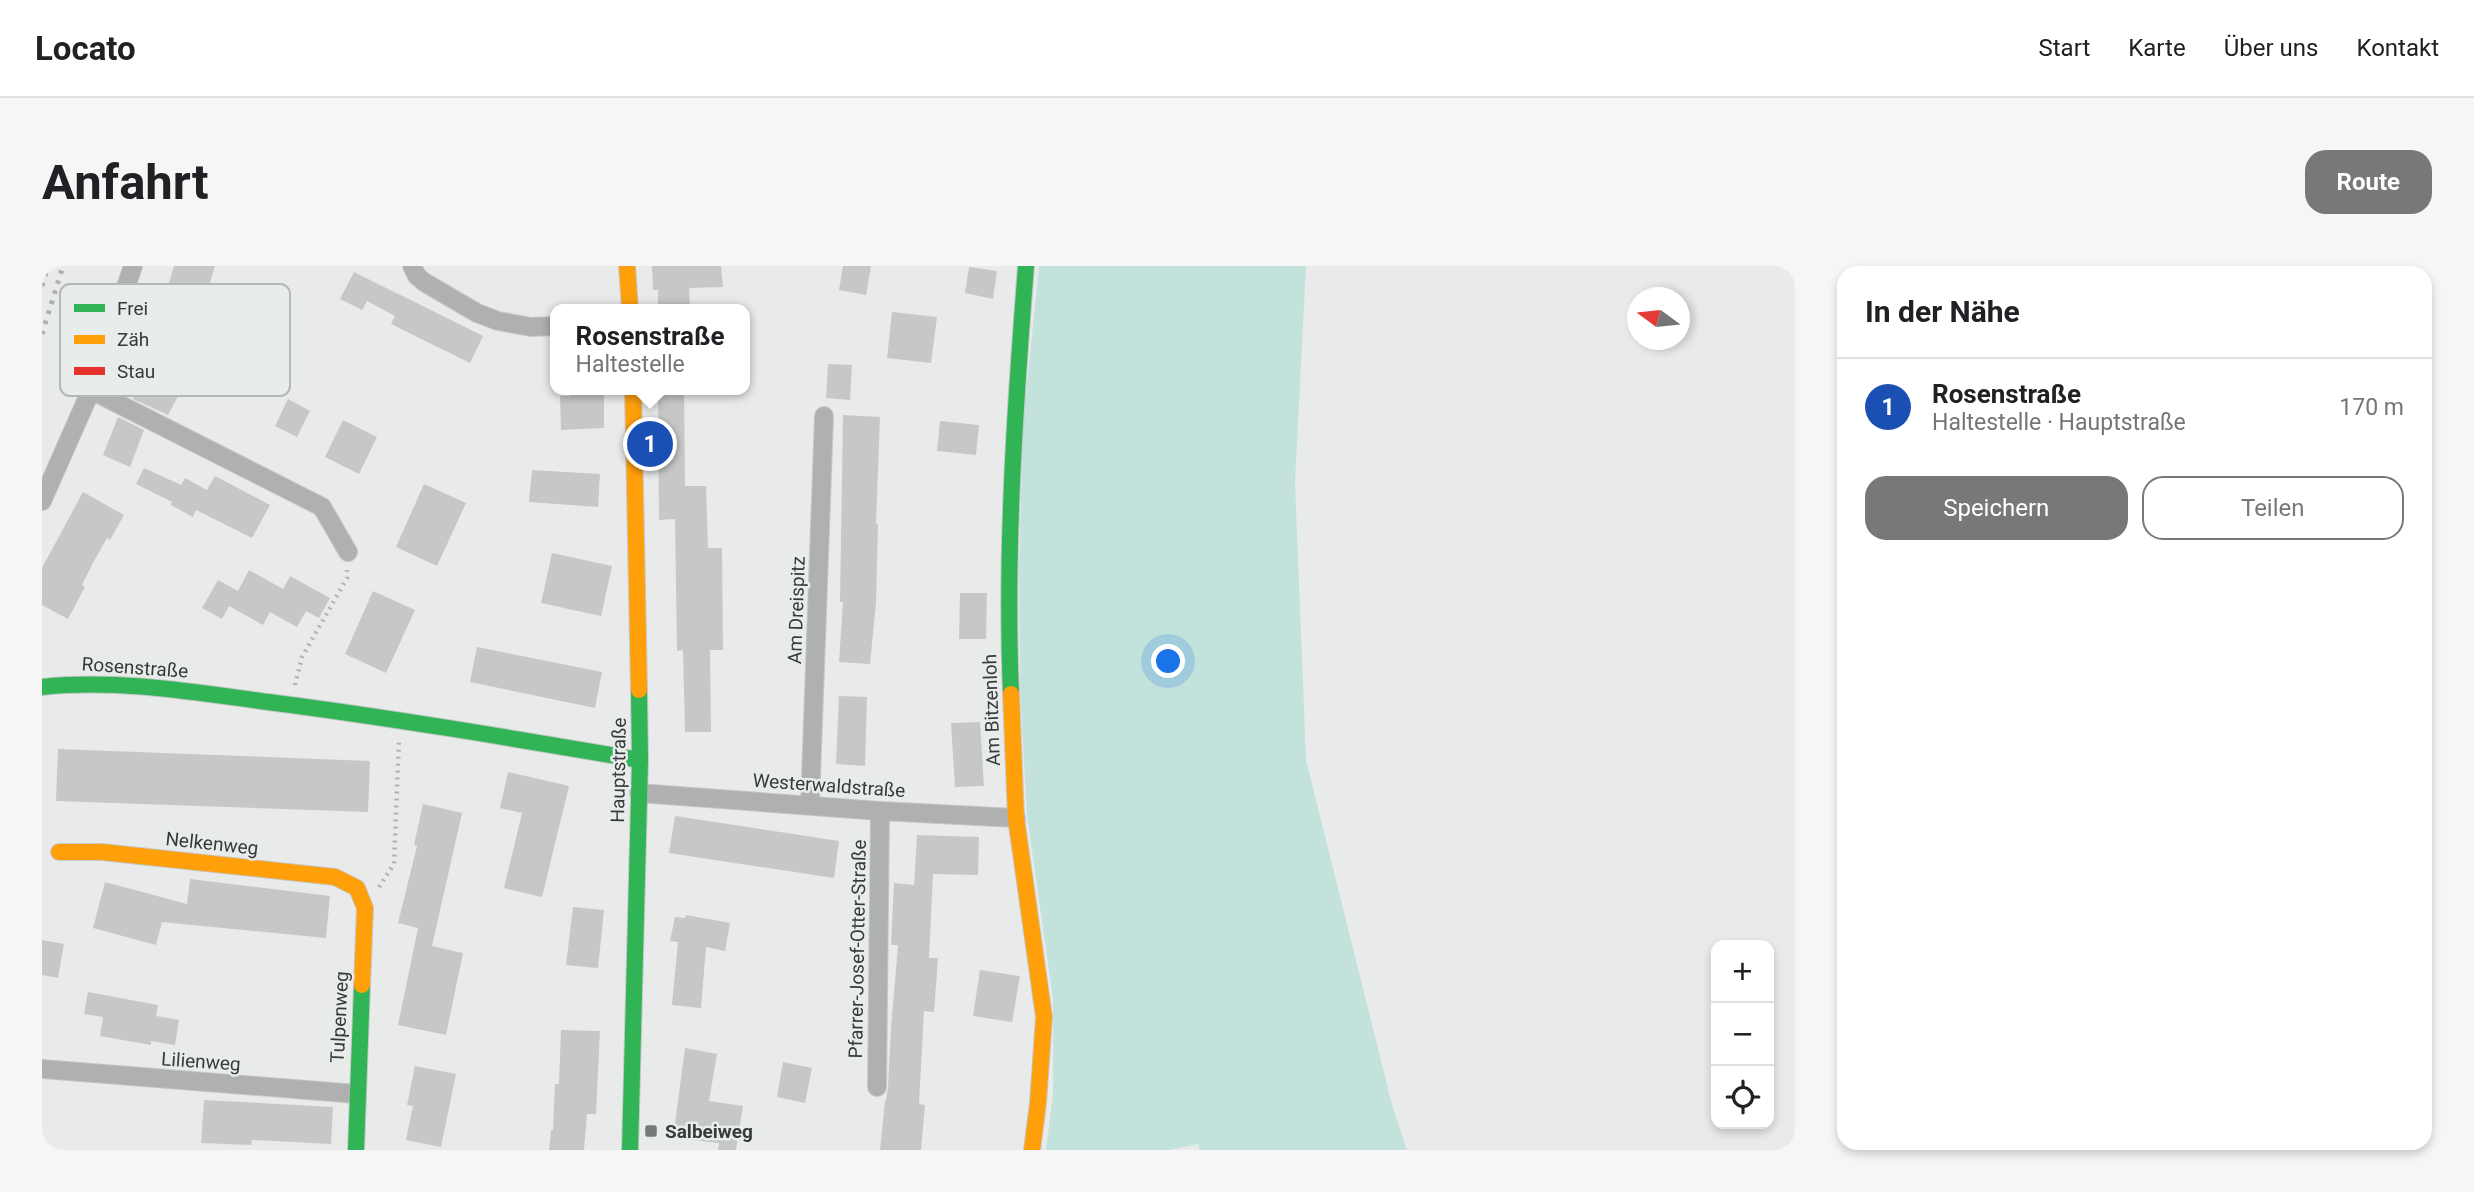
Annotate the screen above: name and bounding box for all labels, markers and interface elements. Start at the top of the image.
text: Locato [35,29,136,68]
text: Start [2039,34,2090,62]
text: Karte [2128,34,2186,62]
text: Über uns [2224,34,2318,62]
text: Kontakt [2356,34,2439,62]
button: Route [2305,150,2432,214]
text: Anfahrt [42,154,209,211]
legend [60,284,290,396]
north arrow [1627,287,1690,350]
text: In der Nähe [1865,294,2020,329]
text: Frei [117,297,148,320]
popup [550,304,750,395]
text: Rosenstraße [576,321,724,351]
text: Zäh [117,328,149,351]
text: Haltestelle [576,351,685,378]
text: Stau [117,360,155,383]
text: Rosenstraße [1932,379,2081,409]
text: 1 [1881,394,1895,421]
text: 170 m [2339,394,2404,421]
text: Haltestelle · Hauptstraße [1932,409,2186,436]
pin: 1 [627,418,673,470]
button: Speichern [1865,476,2128,540]
button: Teilen [2142,476,2404,540]
street label: Am Dreispitz [783,556,810,664]
your location [1151,644,1185,678]
street label: Rosenstraße [81,652,189,683]
street label: Am Bitzenloh [978,654,1005,766]
street label: Hauptstraße [606,717,631,823]
street label: Westerwaldstraße [752,769,906,802]
street label: Nelkenweg [164,827,260,860]
street label: Pfarrer-Josef-Otter-Straße [844,839,871,1059]
map controls [1711,940,1774,1129]
button: + [1711,940,1774,1003]
street label: Tulpenweg [326,971,353,1063]
button: − [1711,1003,1774,1066]
street label: Lilienweg [160,1047,242,1076]
button: locate [1711,1066,1774,1129]
place label: Salbeiweg [665,1120,753,1143]
marker: Salbeiweg [643,1123,659,1139]

